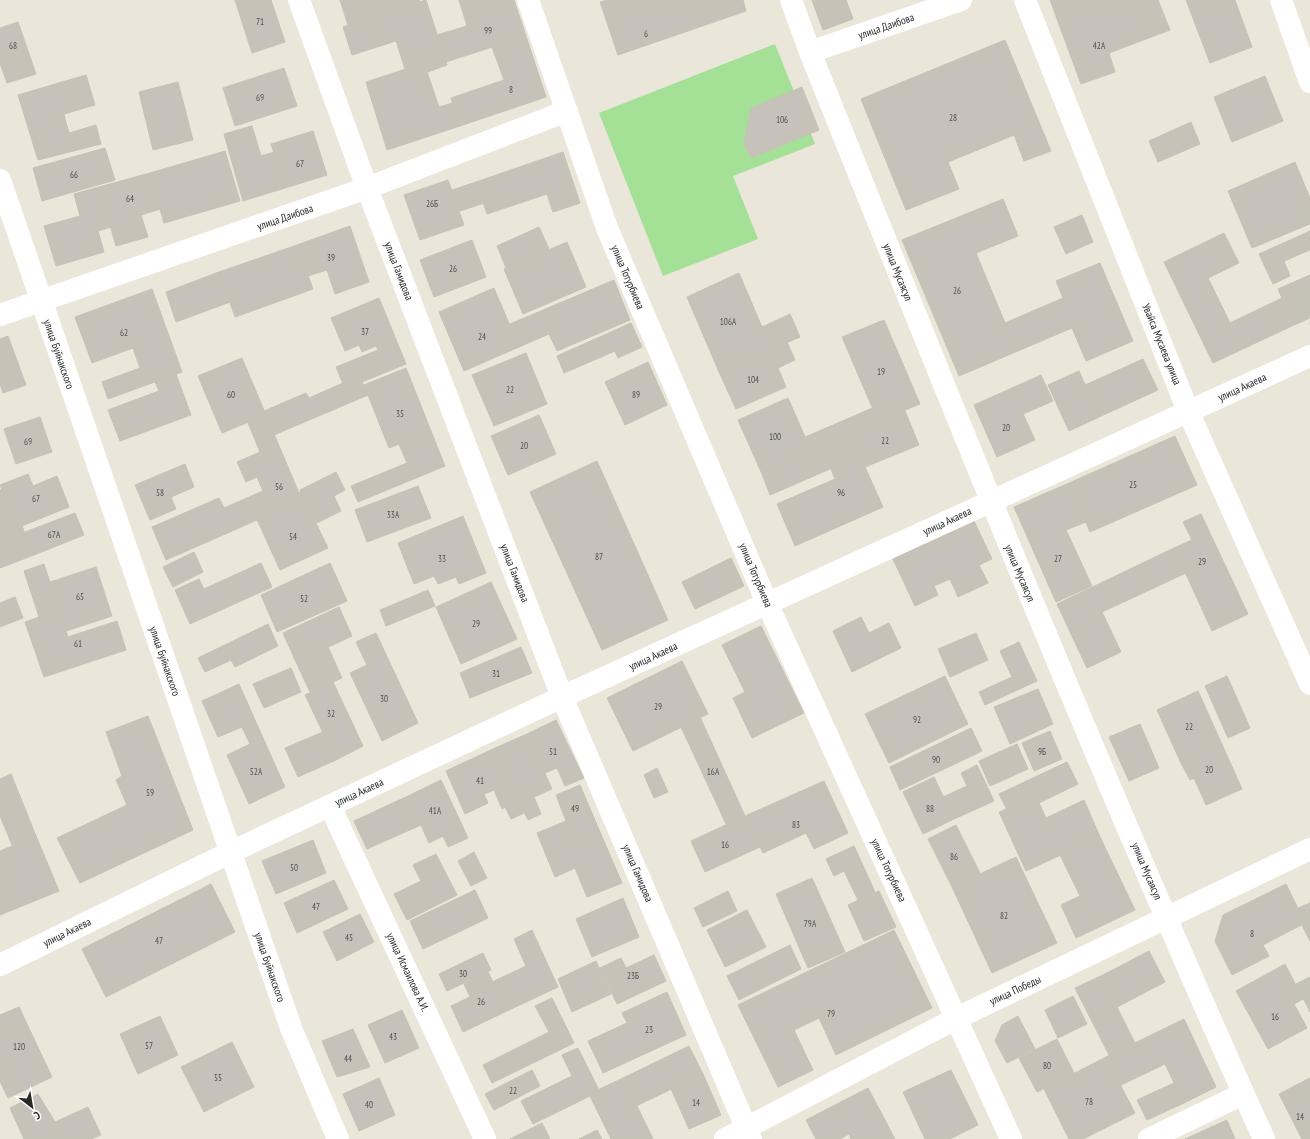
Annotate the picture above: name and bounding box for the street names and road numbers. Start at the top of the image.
street label: улица Даибова [856,10,916,42]
street label: улица Даибова [255,201,315,233]
street label: улица Гамидова [381,240,417,302]
street label: улица Мусаясул [880,241,916,303]
street label: улица Тотурбиева [608,243,648,311]
street label: Увайса Мусаева улица [1139,301,1185,387]
street label: улица Буйнакского [41,317,78,391]
street label: улица Акаева [1216,370,1268,404]
street label: улица Акаева [921,504,973,538]
street label: улица Тотурбиева [736,541,776,609]
street label: улица Гамидова [497,542,533,604]
street label: улица Мусаясул [1002,542,1038,604]
street label: улица Буйнакского [147,624,184,698]
street label: улица Акаева [627,639,679,673]
street label: улица Акаева [333,775,385,809]
street label: улица Тотурбиева [868,836,910,904]
street label: улица Мусаясул [1129,840,1165,902]
street label: улица Гамидова [620,842,656,904]
street label: улица Акаева [41,914,93,950]
street label: улица Буйнакского [252,930,289,1004]
street label: улица Исмаилова А.И. [384,930,432,1014]
street label: улица Победы [987,972,1043,1008]

